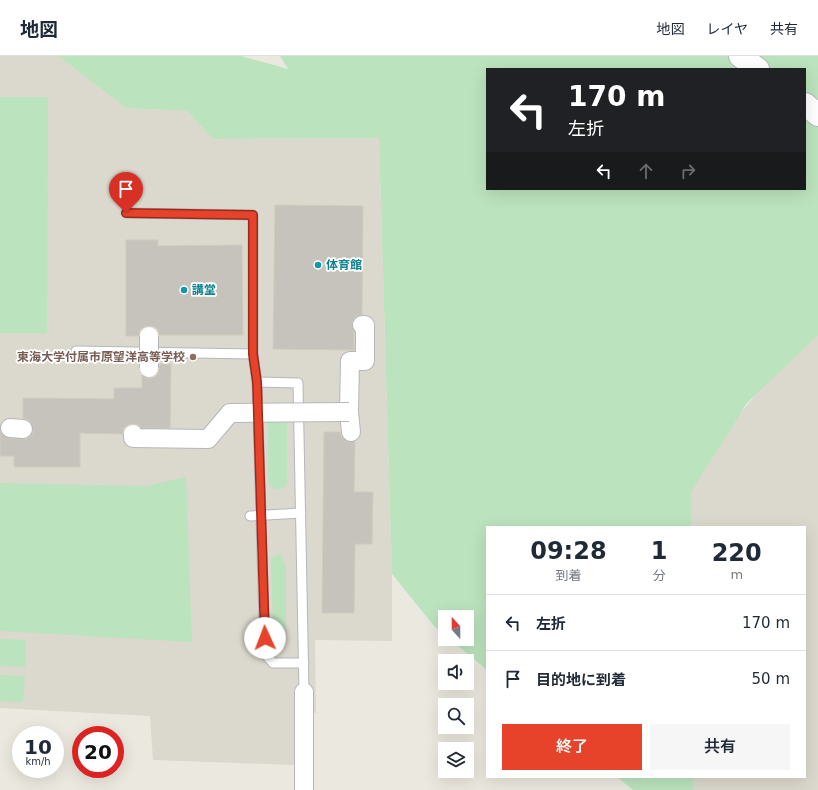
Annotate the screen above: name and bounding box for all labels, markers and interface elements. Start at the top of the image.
text: 地図 [20,18,58,40]
text: 地図 [656,21,684,37]
text: レイヤ [706,21,748,37]
text: 共有 [770,21,798,37]
text: 170 m [568,80,665,113]
icon: left [502,84,554,136]
text: 左折 [568,118,604,139]
icon: left [593,160,615,182]
icon: ahead [635,160,657,182]
icon: right [677,160,699,182]
pin [109,172,143,213]
icon: arrive [115,178,137,200]
place label: 体育館 [326,258,362,272]
marker: 体育館 [313,260,323,270]
place label: 講堂 [192,283,216,297]
marker: 講堂 [179,285,189,295]
place label: 東海大学付属市原望洋高等学校 [17,350,185,364]
marker: 東海大学付属市原望洋高等学校 [188,352,198,362]
text: 09:28 [530,537,607,565]
text: 1 [651,537,667,565]
text: 220 [712,539,762,567]
text: m [730,567,743,582]
text: 到着 [555,568,581,583]
text: 分 [653,568,666,583]
north arrow [438,610,474,646]
map controls [438,610,474,778]
icon: left [502,612,524,634]
text: 170 m [742,614,790,632]
text: 左折 [536,615,566,633]
position arrow [244,617,286,659]
button: sound [438,654,474,690]
icon: arrive [502,668,524,690]
text: 50 m [752,670,790,688]
text: 目的地に到着 [536,671,626,689]
button: search [438,698,474,734]
button: 終了 [502,724,642,770]
button: 共有 [650,724,790,770]
speed limit sign: 20 [72,726,124,778]
text: 10 [24,735,52,759]
button: layers [438,742,474,778]
text: km/h [25,756,51,767]

